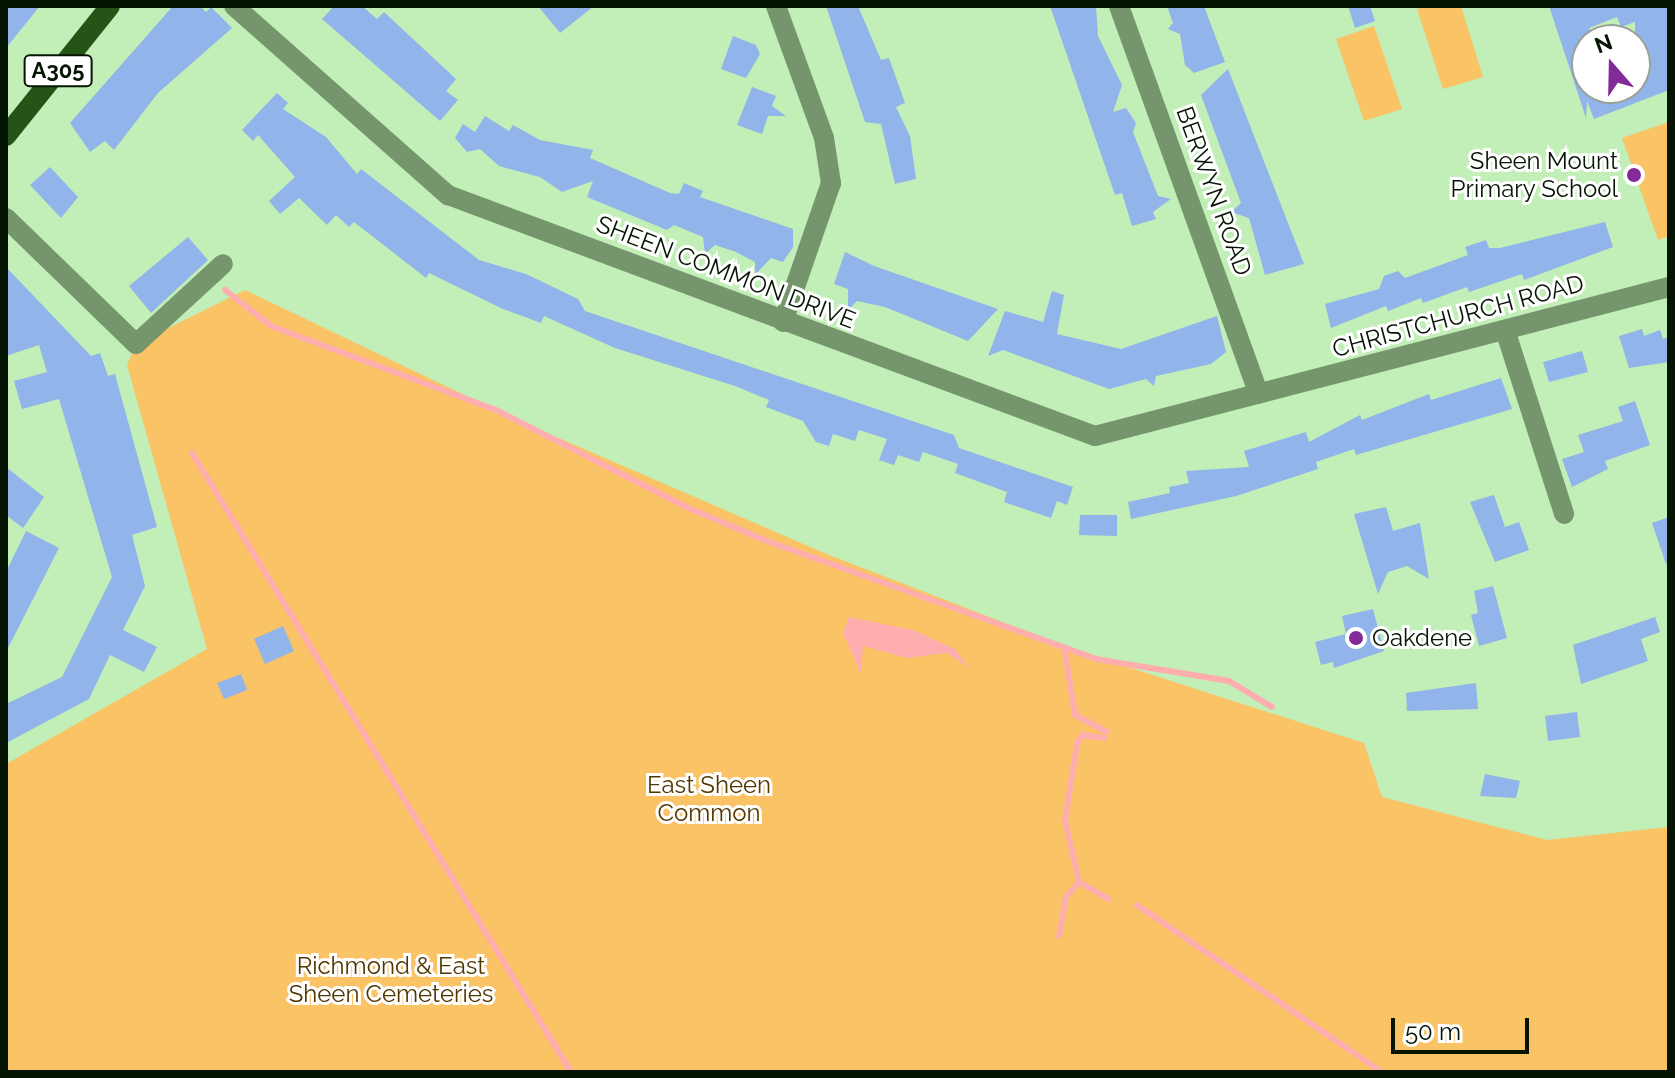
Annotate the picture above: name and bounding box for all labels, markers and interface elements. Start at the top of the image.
north arrow [1571,24,1651,104]
text: N [1591,28,1616,58]
road number: A305 [22,53,94,89]
street label: BERWYN ROAD [1170,103,1258,279]
place label: Sheen Mount Primary School [1450,147,1618,203]
marker: Sheen Mount Primary School [1625,166,1643,184]
street label: SHEEN COMMON DRIVE [593,209,859,335]
street label: CHRISTCHURCH ROAD [1329,269,1587,363]
place label: Oakdene [1372,624,1472,652]
marker: Oakdene [1347,629,1365,647]
park label: East Sheen Common [647,771,771,827]
park label: Richmond & East Sheen Cemeteries [289,952,493,1008]
scale bar [1395,1002,1533,1052]
text: 50 m [1405,1017,1461,1046]

